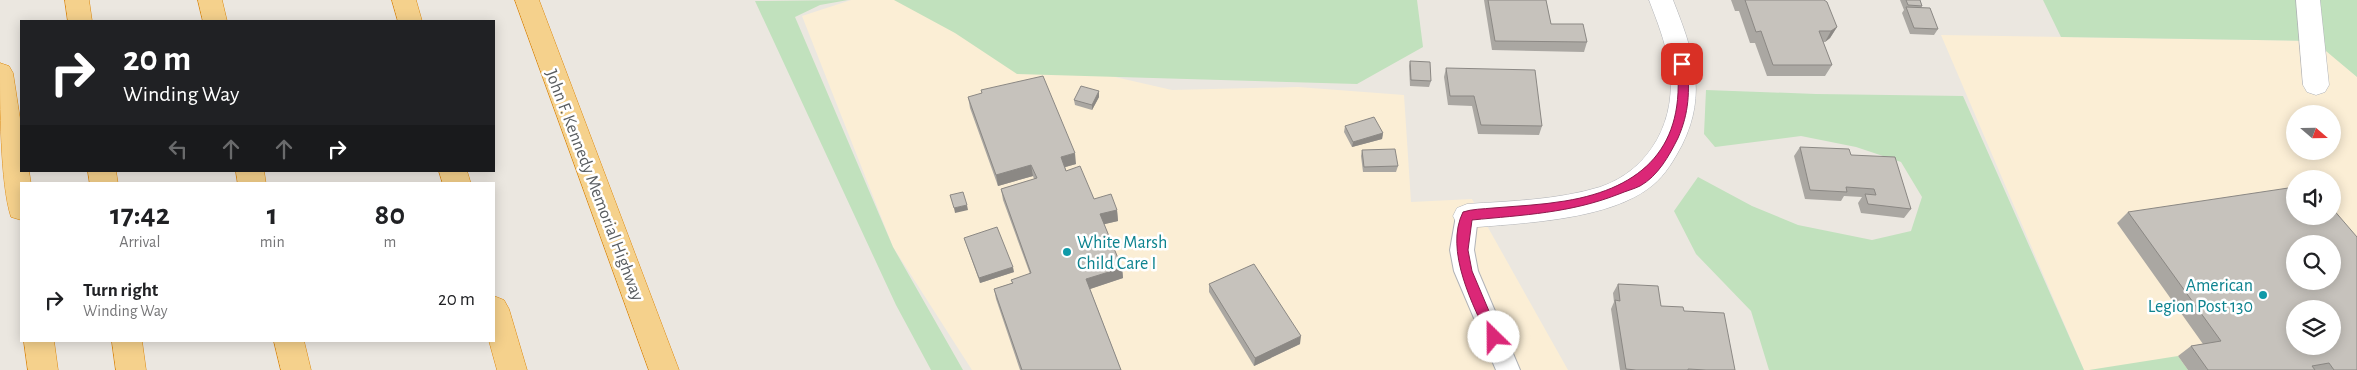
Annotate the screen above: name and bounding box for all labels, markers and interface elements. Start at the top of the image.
icon: right [40,40,105,105]
text: 20 m [123,42,191,77]
pin [1661,43,1703,85]
icon: arrive [1668,50,1696,78]
street label: John F. Kennedy Memorial Highway [542,67,647,304]
text: Winding Way [123,83,239,105]
north arrow [2286,105,2341,160]
map controls [2286,105,2341,355]
icon: left [164,135,192,163]
icon: ahead [217,135,245,163]
icon: ahead [270,135,298,163]
icon: right [323,135,351,163]
button: sound [2286,170,2341,225]
text: 17:42 [110,200,170,230]
text: 1 [267,200,278,230]
text: 80 [375,200,405,230]
text: Arrival [119,234,160,250]
text: min [260,234,285,250]
text: m [383,234,396,250]
place label: White Marsh Child Care I [1077,234,1167,273]
button: search [2286,235,2341,290]
marker: White Marsh Child Care I [1061,246,1073,258]
place label: American Legion Post 130 [2148,277,2253,316]
text: Turn right [83,281,158,300]
icon: right [40,286,68,314]
marker: American Legion Post 130 [2257,289,2269,301]
text: 20 m [438,290,475,309]
button: layers [2286,300,2341,355]
text: Winding Way [83,303,168,319]
position arrow [1467,310,1519,362]

